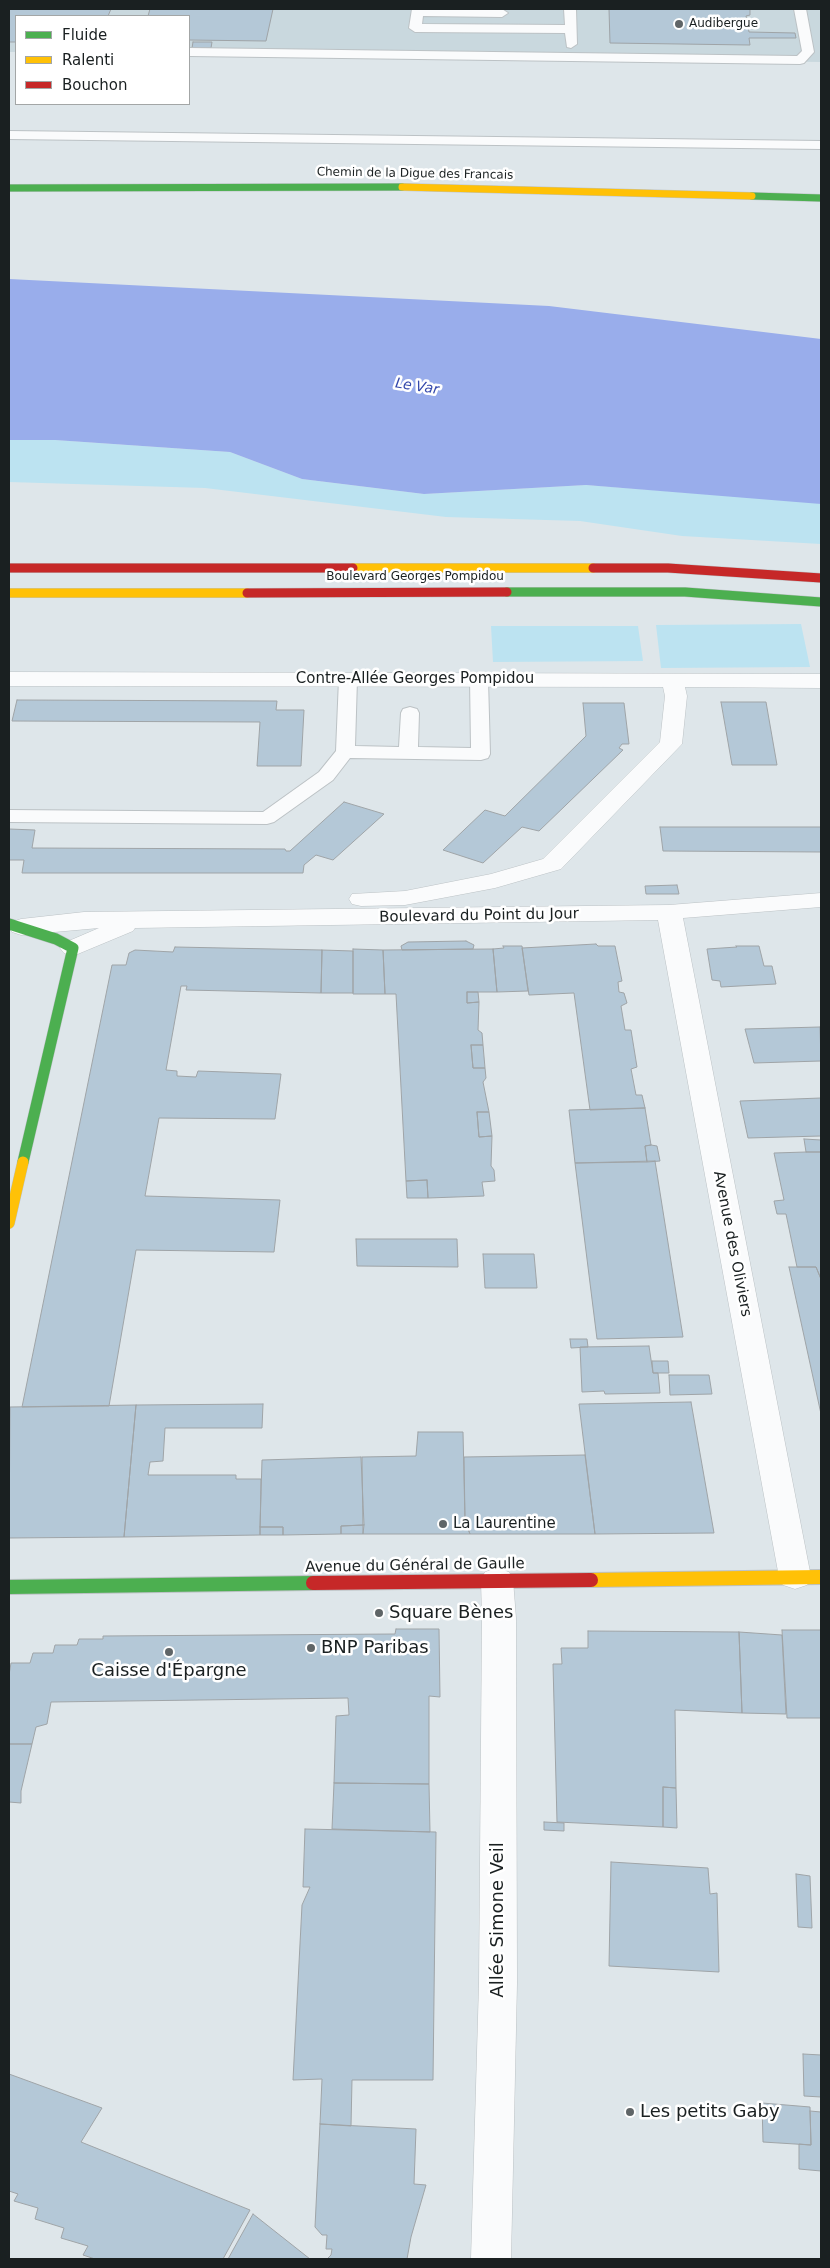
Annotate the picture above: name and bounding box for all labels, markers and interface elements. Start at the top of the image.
legend [15,15,190,105]
place label: Audibergue [689,17,758,31]
marker: Audibergue [673,18,685,30]
text: Fluide [62,26,107,44]
text: Ralenti [62,51,114,69]
text: Bouchon [62,76,127,94]
street label: Chemin de la Digue des Francais [317,165,513,183]
water label: Le Var [394,375,440,399]
street label: Boulevard Georges Pompidou [326,570,504,584]
street label: Contre-Allée Georges Pompidou [296,670,534,688]
street label: Boulevard du Point du Jour [379,905,579,927]
street label: Avenue des Oliviers [709,1170,755,1318]
place label: La Laurentine [453,1515,556,1533]
marker: La Laurentine [437,1518,449,1530]
street label: Avenue du Général de Gaulle [305,1555,525,1577]
place label: Square Bènes [389,1602,513,1624]
marker: Square Bènes [373,1607,385,1619]
place label: BNP Paribas [321,1637,429,1659]
marker: BNP Paribas [305,1642,317,1654]
marker: Caisse d'Épargne [163,1646,175,1658]
place label: Caisse d'Épargne [91,1660,247,1682]
street label: Allée Simone Veil [487,1842,509,1998]
place label: Les petits Gaby [640,2101,780,2123]
marker: Les petits Gaby [624,2106,636,2118]

